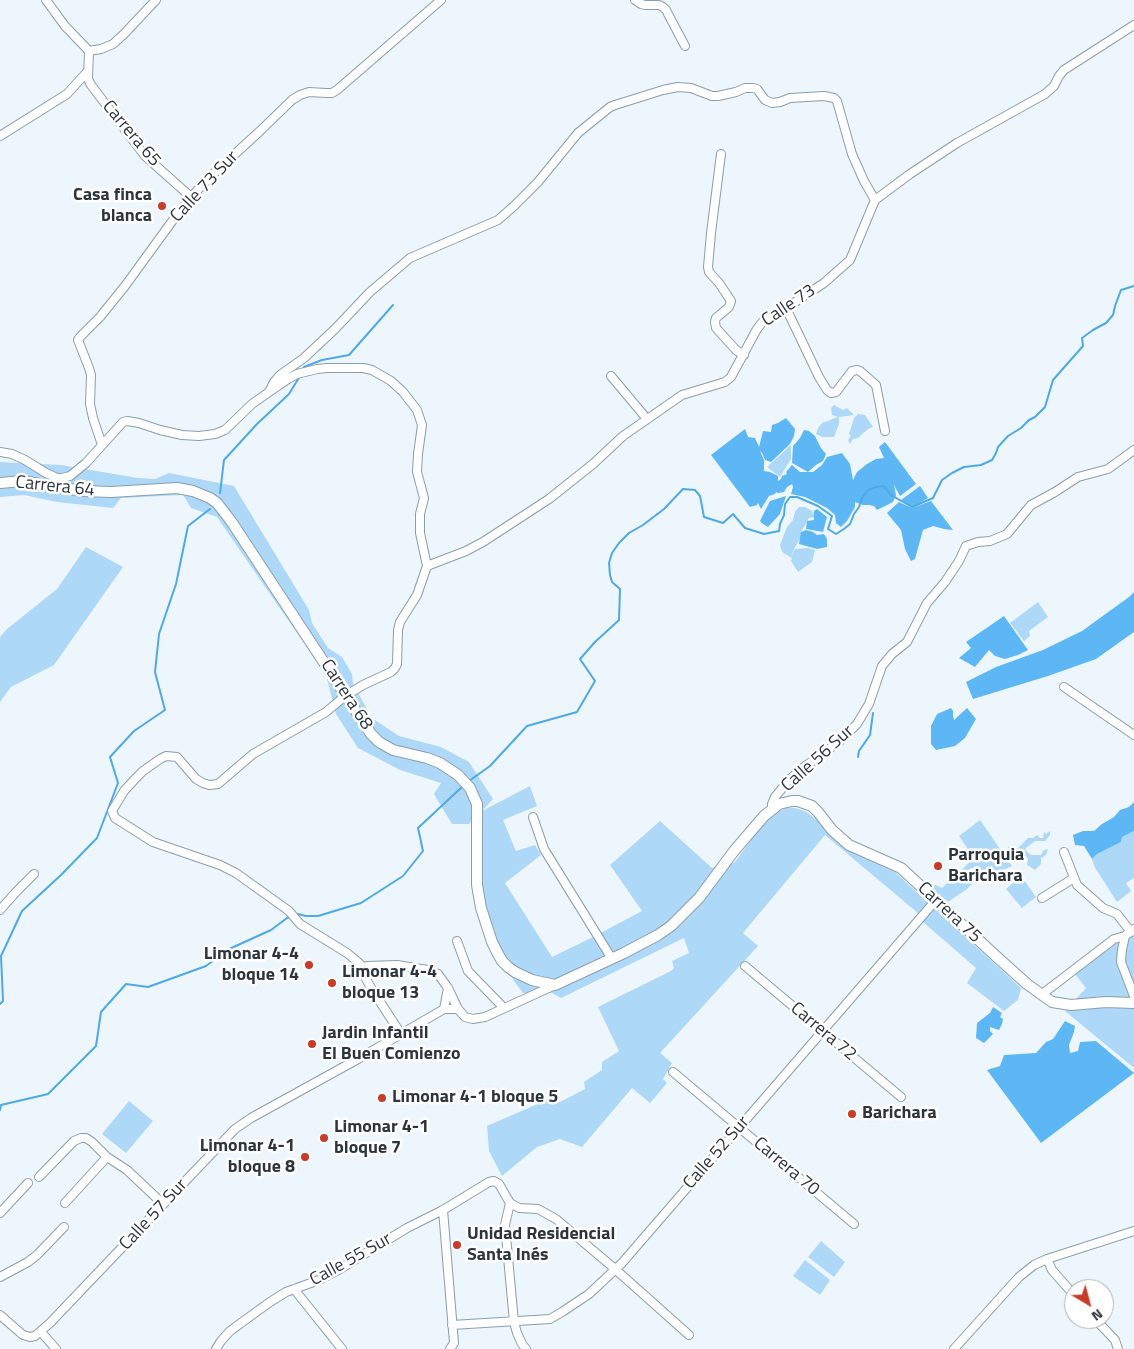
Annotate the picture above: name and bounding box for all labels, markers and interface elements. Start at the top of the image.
street label: Carrera 65 [97,97,165,171]
street label: Calle 73 Sur [166,147,244,227]
place label: Casa finca blanca [73,185,152,228]
marker: Casa finca blanca [156,200,168,212]
street label: Calle 73 [758,280,820,332]
street label: Carrera 64 [14,472,96,502]
street label: Carrera 68 [315,656,377,734]
street label: Calle 56 Sur [777,721,859,797]
place label: Parroquia Barichara [948,845,1024,888]
marker: Parroquia Barichara [932,860,944,872]
street label: Carrera 75 [913,878,985,948]
place label: Limonar 4-4 bloque 14 [204,944,299,986]
marker: Limonar 4-4 bloque 14 [303,959,315,971]
place label: Limonar 4-4 bloque 13 [342,962,437,1004]
marker: Limonar 4-4 bloque 13 [326,977,338,989]
street label: Carrera 72 [786,998,860,1066]
place label: Jardin Infantil El Buen Comienzo [322,1023,461,1066]
marker: Jardin Infantil El Buen Comienzo [306,1038,318,1050]
place label: Limonar 4-1 bloque 5 [392,1087,558,1109]
marker: Limonar 4-1 bloque 5 [376,1092,388,1104]
place label: Barichara [862,1103,937,1125]
marker: Barichara [846,1108,858,1120]
street label: Calle 52 Sur [679,1112,755,1194]
place label: Limonar 4-1 bloque 7 [334,1117,429,1160]
marker: Limonar 4-1 bloque 7 [318,1132,330,1144]
street label: Carrera 70 [749,1133,823,1201]
place label: Limonar 4-1 bloque 8 [200,1136,295,1178]
marker: Limonar 4-1 bloque 8 [299,1151,311,1163]
street label: Calle 57 Sur [115,1175,193,1255]
place label: Unidad Residencial Santa Inés [467,1224,615,1266]
street label: Calle 55 Sur [306,1229,396,1291]
marker: Unidad Residencial Santa Inés [451,1239,463,1251]
north arrow [1064,1279,1114,1329]
text: N [1088,1304,1108,1327]

